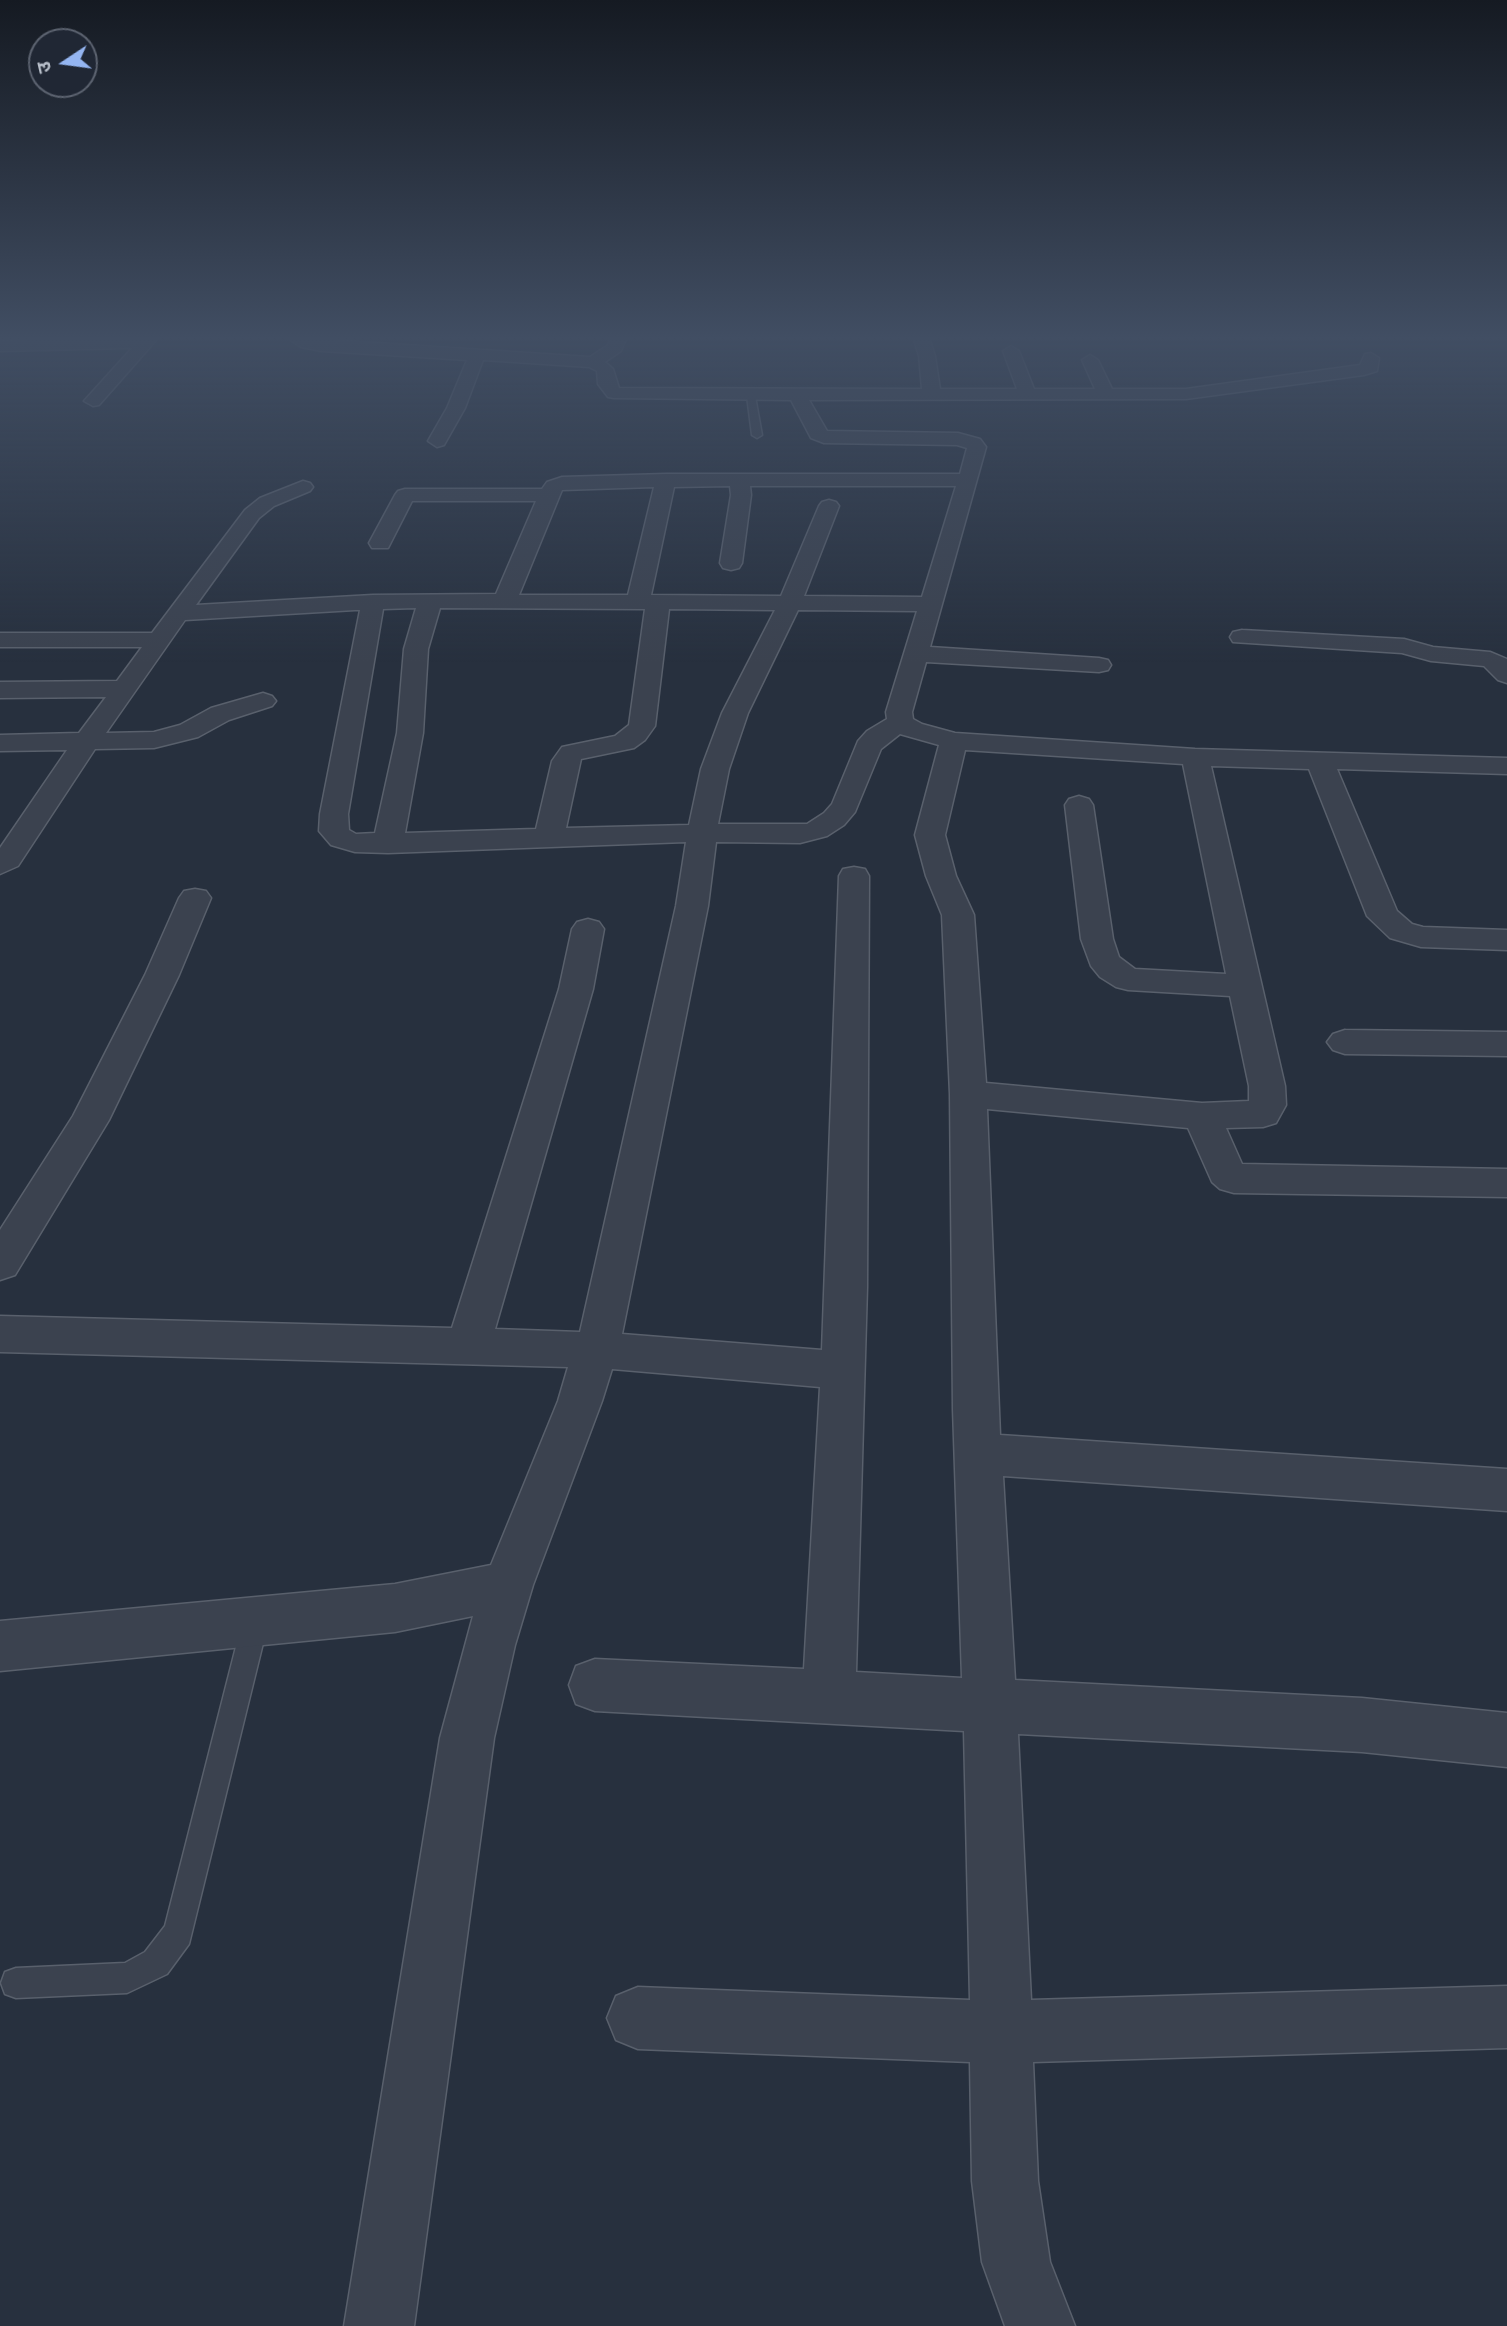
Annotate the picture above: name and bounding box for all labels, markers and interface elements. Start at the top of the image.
north arrow [28,28,98,98]
text: उ [32,59,56,75]

